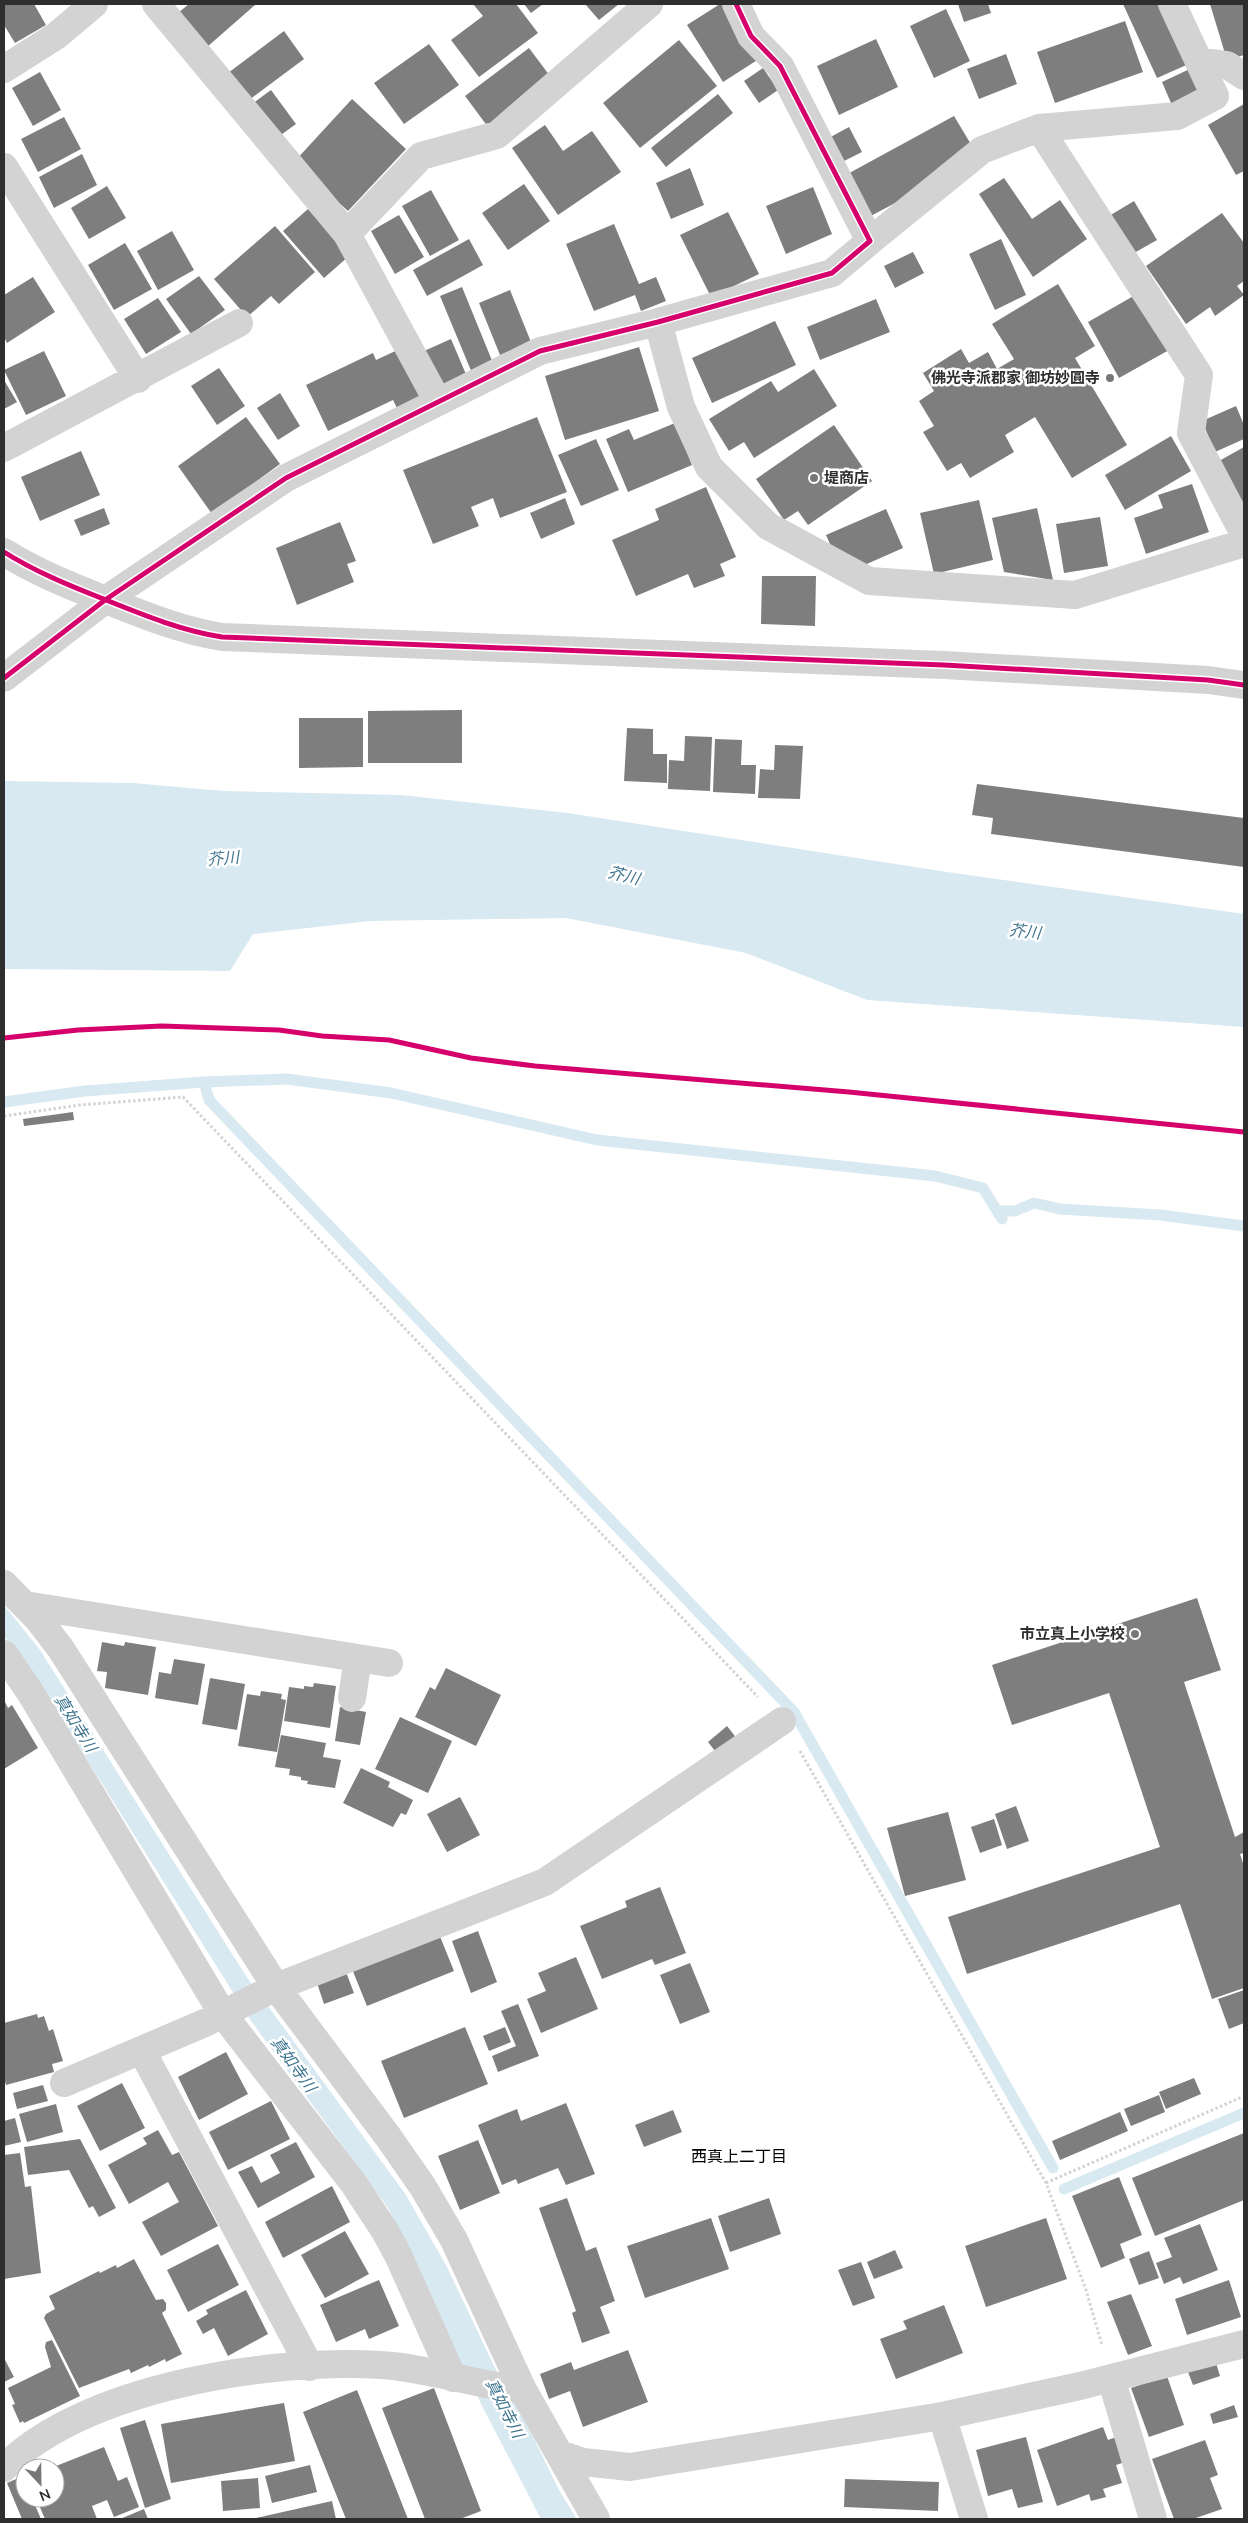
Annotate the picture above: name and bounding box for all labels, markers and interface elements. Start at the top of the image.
place label: 佛光寺派郡家 御坊妙圓寺 [931,368,1100,387]
marker: 佛光寺派郡家 御坊妙圓寺 [1104,372,1116,384]
place label: 堤商店 [824,468,869,487]
marker: 堤商店 [808,472,820,484]
water label: 芥川 [206,846,242,869]
water label: 芥川 [606,861,644,889]
water label: 芥川 [1008,919,1044,943]
place label: 市立真上小学校 [1020,1624,1125,1643]
marker: 市立真上小学校 [1129,1628,1141,1640]
water label: 真如寺川 [51,1691,102,1757]
water label: 真如寺川 [267,2032,322,2097]
district label: 西真上二丁目 [691,2146,787,2166]
water label: 真如寺川 [482,2375,529,2443]
north arrow [15,2458,65,2508]
text: N [37,2485,53,2505]

